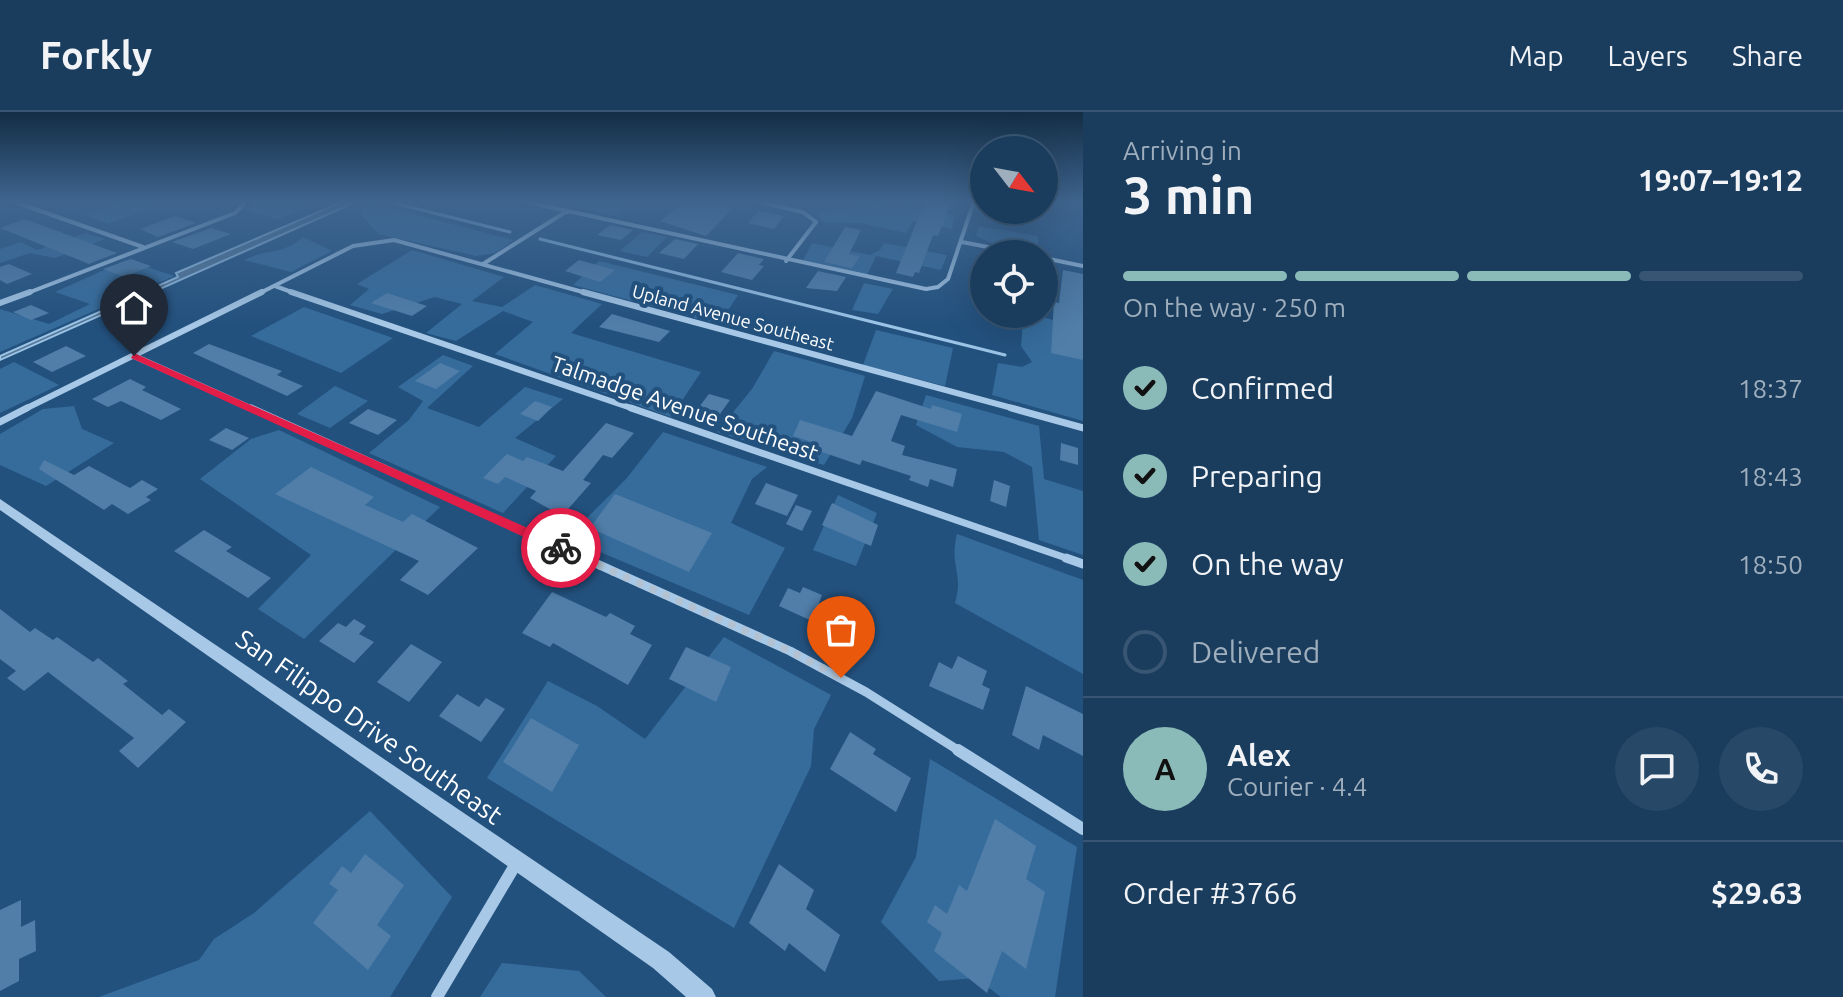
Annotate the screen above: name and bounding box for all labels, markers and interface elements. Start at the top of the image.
text: Forkly [40,34,152,76]
text: Map [1508,40,1564,71]
text: Layers [1608,40,1688,71]
text: Share [1732,40,1803,71]
north arrow [970,136,1058,224]
map controls [970,136,1058,328]
text: Arriving in [1123,136,1242,165]
text: 19:07–19:12 [1638,163,1803,197]
text: 3 min [1123,166,1254,224]
button: locate [970,240,1058,328]
pin [100,274,168,356]
street label: Upland Avenue Southeast [630,280,836,354]
icon: home [112,286,156,330]
text: On the way · 250 m [1123,293,1346,322]
street label: Talmadge Avenue Southeast [549,350,822,465]
icon: check [1123,366,1167,410]
text: Confirmed [1191,371,1334,405]
text: 18:37 [1738,374,1803,403]
icon: check [1123,454,1167,498]
text: Preparing [1191,459,1323,493]
text: 18:43 [1738,462,1803,491]
courier [521,508,601,588]
icon: bike [539,526,583,570]
icon: check [1123,542,1167,586]
text: On the way [1191,547,1344,581]
text: 18:50 [1738,550,1803,579]
pin [807,596,875,678]
icon: bag [819,608,863,652]
street label: San Filippo Drive Southeast [231,624,508,830]
text: Delivered [1191,635,1320,669]
button: chat [1615,727,1699,811]
button: phone [1719,727,1803,811]
text: Alex [1227,738,1291,772]
text: A [1154,752,1176,786]
text: Courier · 4.4 [1227,772,1367,801]
text: Order #3766 [1123,876,1297,910]
text: $29.63 [1711,876,1803,910]

